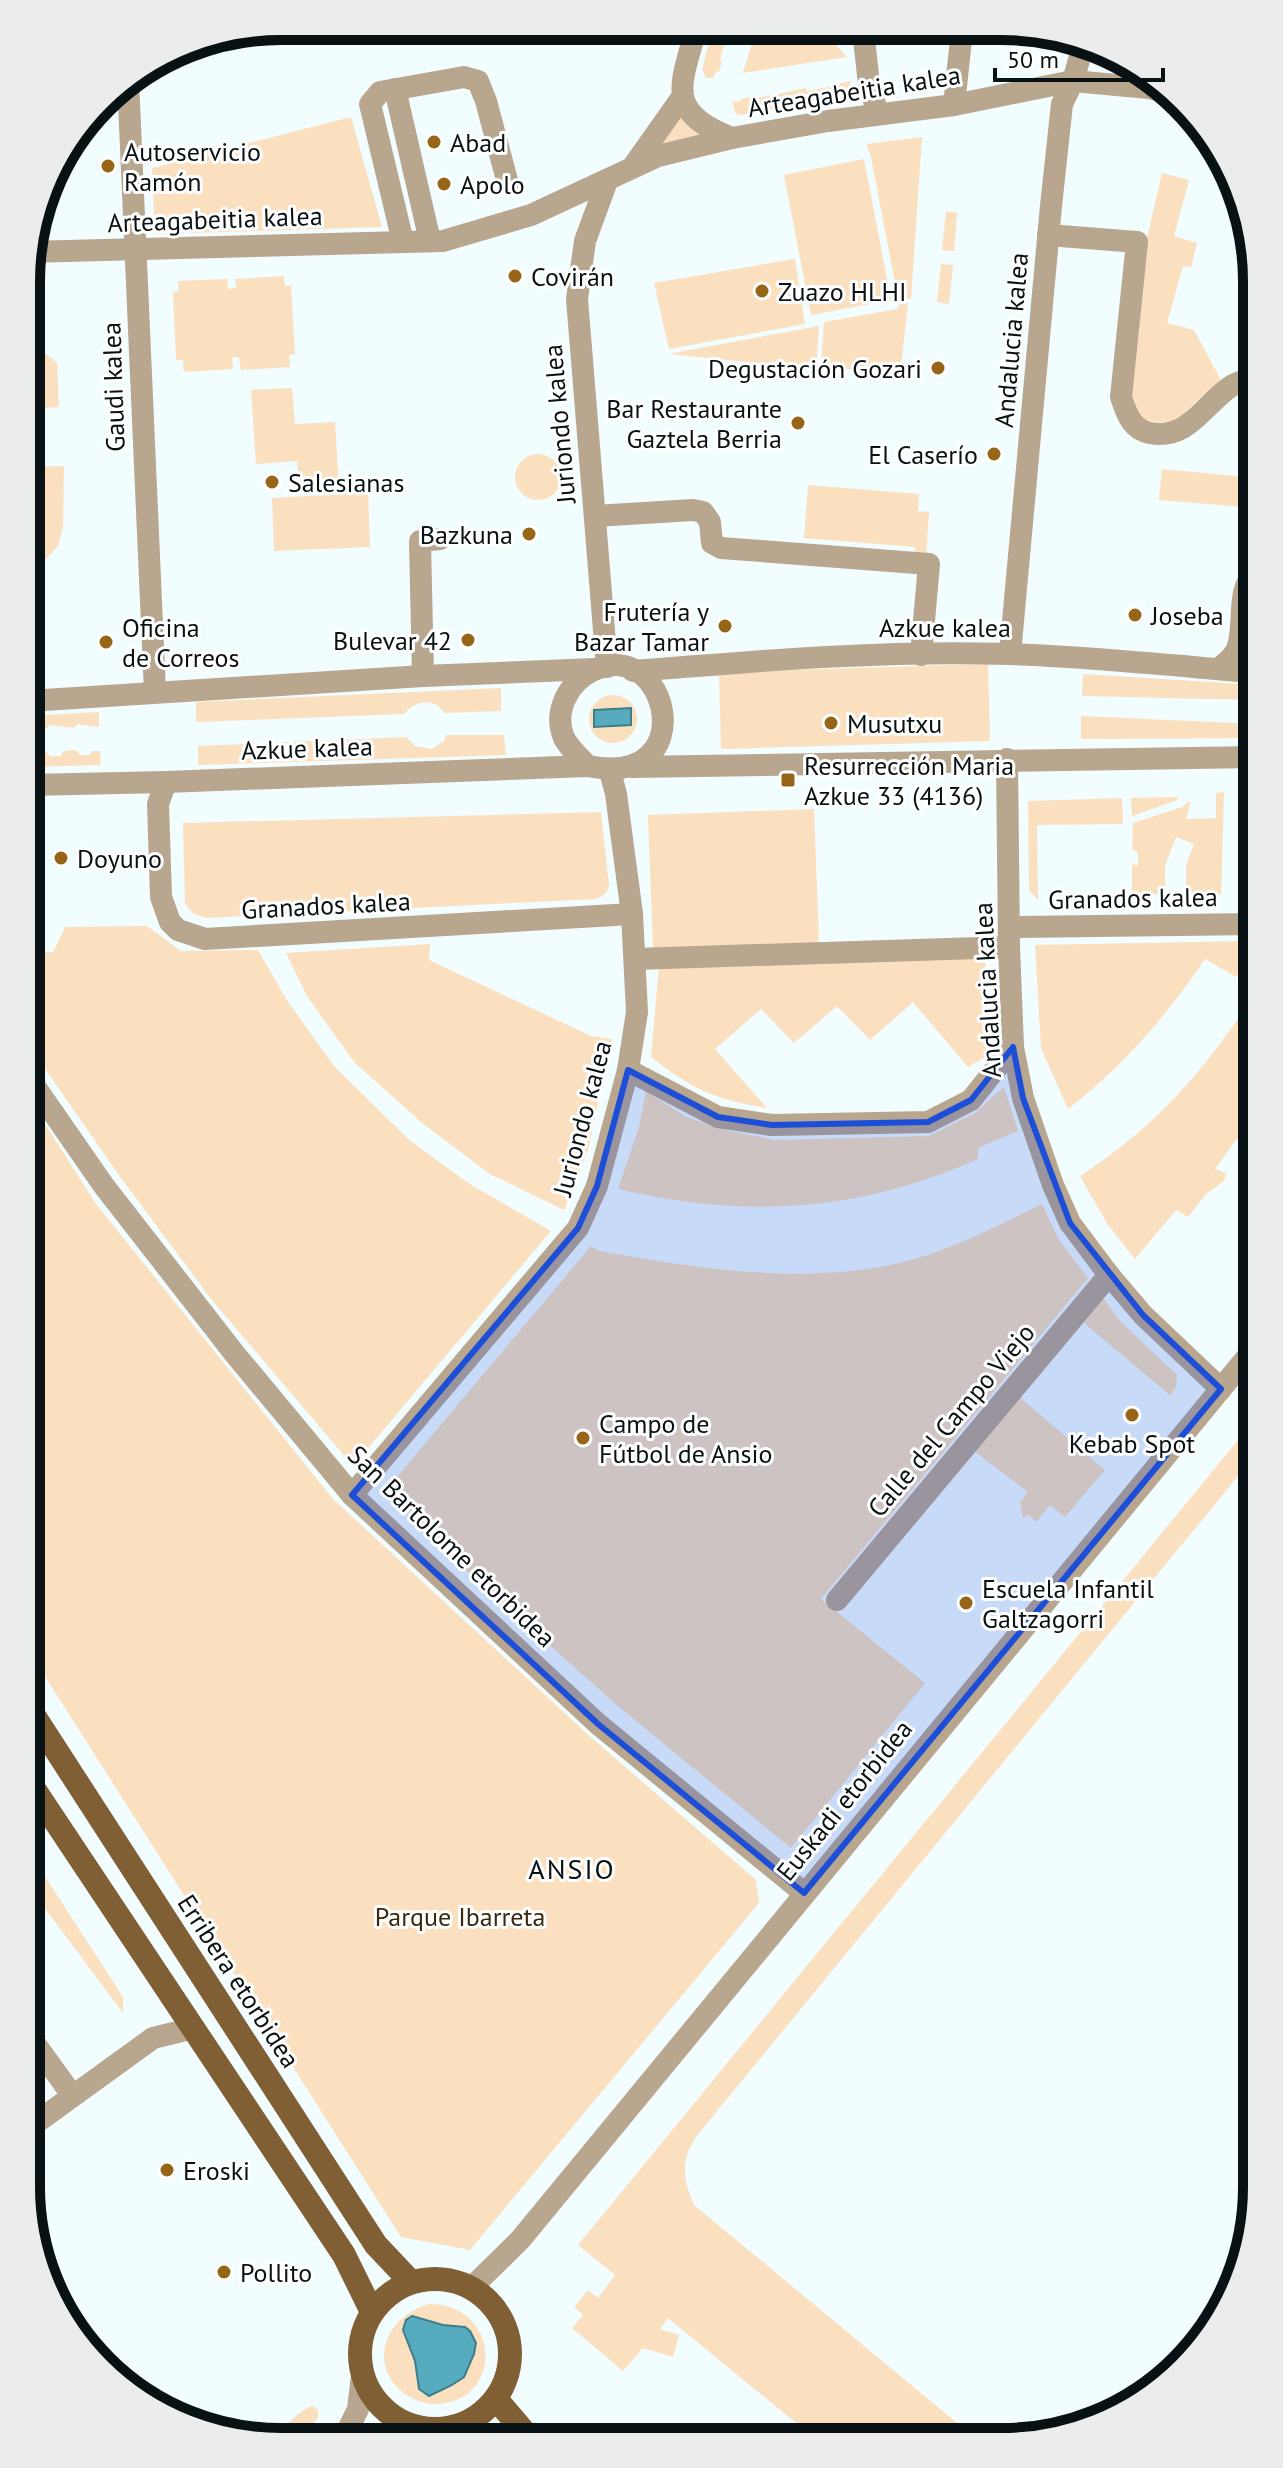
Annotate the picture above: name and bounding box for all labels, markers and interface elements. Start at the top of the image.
scale bar [995,32,1163,82]
text: 50 m [1007,44,1059,75]
street label: Arteagabeitia kalea [745,58,963,124]
place label: Abad [450,126,506,159]
marker: Abad [425,133,443,151]
place label: Autoservicio Ramón [124,135,261,198]
marker: Autoservicio Ramón [99,157,117,175]
place label: Apolo [460,168,525,201]
marker: Apolo [435,175,453,193]
street label: Arteagabeitia kalea [107,199,323,239]
street label: Andalucia kalea [987,251,1035,429]
place label: Covirán [531,260,614,293]
marker: Covirán [506,267,524,285]
place label: Zuazo HLHI [778,275,907,308]
marker: Zuazo HLHI [753,282,771,300]
street label: Gaudi kalea [94,322,132,452]
street label: Juriondo kalea [536,343,582,506]
place label: Degustación Gozari [708,352,922,385]
marker: Degustación Gozari [929,359,947,377]
place label: Bar Restaurante Gaztela Berria [606,392,782,455]
marker: Bar Restaurante Gaztela Berria [789,414,807,432]
place label: El Caserío [868,438,978,471]
marker: El Caserío [985,445,1003,463]
place label: Salesianas [288,466,404,499]
marker: Salesianas [263,473,281,491]
place label: Bazkuna [420,518,513,551]
marker: Bazkuna [520,525,538,543]
place label: Frutería y Bazar Tamar [574,595,709,658]
place label: Joseba [1150,599,1224,632]
marker: Joseba [1126,606,1144,624]
place label: Oficina de Correos [122,611,240,674]
street label: Azkue kalea [879,611,1011,644]
marker: Frutería y Bazar Tamar [716,617,734,635]
place label: Bulevar 42 [333,624,452,657]
marker: Bulevar 42 [459,631,477,649]
marker: Oficina de Correos [97,633,115,651]
place label: Musutxu [847,707,942,740]
marker: Musutxu [822,714,840,732]
street label: Azkue kalea [240,729,374,767]
place label: Resurrección Maria Azkue 33 (4136) [804,749,1014,812]
marker: Resurrección Maria Azkue 33 (4136) [779,771,797,789]
place label: Doyuno [77,842,162,875]
marker: Doyuno [52,849,70,867]
street label: Granados kalea [1048,880,1218,916]
street label: Granados kalea [240,884,412,926]
street label: Andalucia kalea [966,901,1008,1079]
street label: Juriondo kalea [545,1037,619,1200]
street label: Calle del Campo Viejo [860,1316,1042,1524]
marker: Kebab Spot [1123,1406,1141,1424]
place label: Campo de Fútbol de Ansio [599,1407,772,1470]
place label: Kebab Spot [1069,1427,1195,1460]
marker: Campo de Fútbol de Ansio [574,1429,592,1447]
street label: San Bartolome etorbidea [341,1438,563,1654]
place label: Escuela Infantil Galtzagorri [982,1572,1154,1635]
marker: Escuela Infantil Galtzagorri [957,1594,975,1612]
street label: Euskadi etorbidea [769,1713,919,1887]
district label: ANSIO [528,1850,616,1887]
street label: Erribera etorbidea [171,1888,307,2074]
park label: Parque Ibarreta [375,1900,545,1933]
place label: Eroski [183,2154,250,2187]
marker: Eroski [158,2161,176,2179]
place label: Pollito [240,2256,312,2289]
marker: Pollito [215,2263,233,2281]

